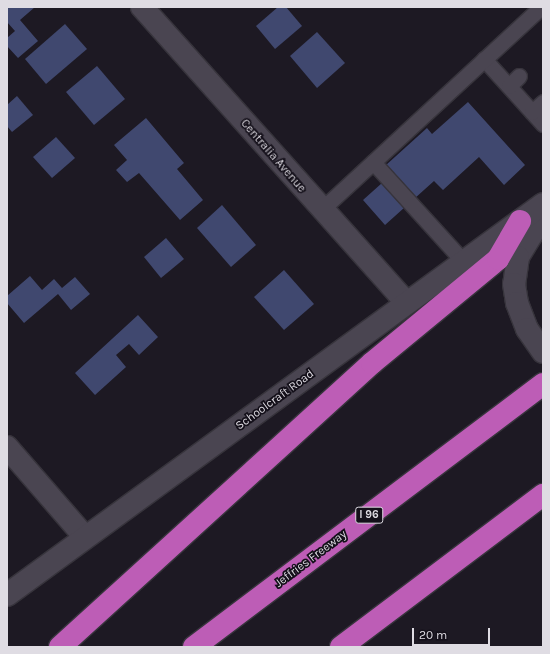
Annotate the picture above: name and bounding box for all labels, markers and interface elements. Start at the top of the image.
street label: Centralia Avenue [237,117,309,195]
street label: Schoolcraft Road [233,367,317,433]
road number: I 96 [355,506,383,524]
street label: Jeffries Freeway [272,527,350,591]
scale bar [414,620,492,646]
text: 20 m [419,628,447,642]

